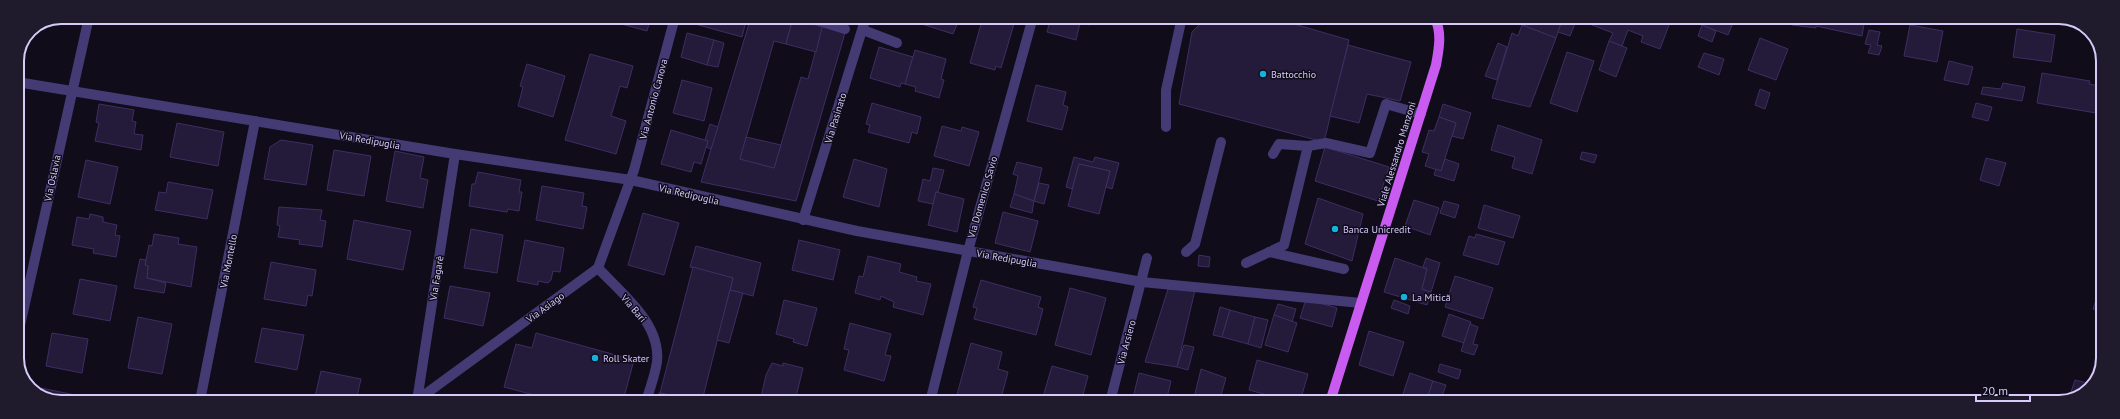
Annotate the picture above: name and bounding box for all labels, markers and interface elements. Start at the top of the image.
street label: Via Antonio Canova [636,57,670,142]
place label: Battocchio [1271,68,1316,81]
marker: Battocchio [1258,69,1268,79]
street label: Via Pasinato [821,91,849,146]
street label: Viale Alessandro Manzoni [1374,100,1419,209]
street label: Via Redipuglia [338,129,401,152]
street label: Via Oslavia [41,154,64,204]
street label: Via Domenico Savio [964,155,1000,241]
street label: Via Redipuglia [657,181,720,208]
place label: Banca Unicredit [1343,223,1411,236]
marker: Banca Unicredit [1330,224,1340,234]
street label: Via Montello [217,233,240,290]
street label: Via Redipuglia [975,247,1038,270]
street label: Via Fagarè [426,255,446,302]
street label: Via Asiago [523,289,567,326]
street label: Via Bari [617,291,649,325]
place label: La Mitică [1412,291,1451,304]
marker: La Mitică [1399,292,1409,302]
street label: Via Arsiero [1114,318,1139,367]
place label: Roll Skater [603,352,650,365]
marker: Roll Skater [590,353,600,363]
scale bar [1976,377,2030,403]
text: 20 m [1982,383,2008,398]

